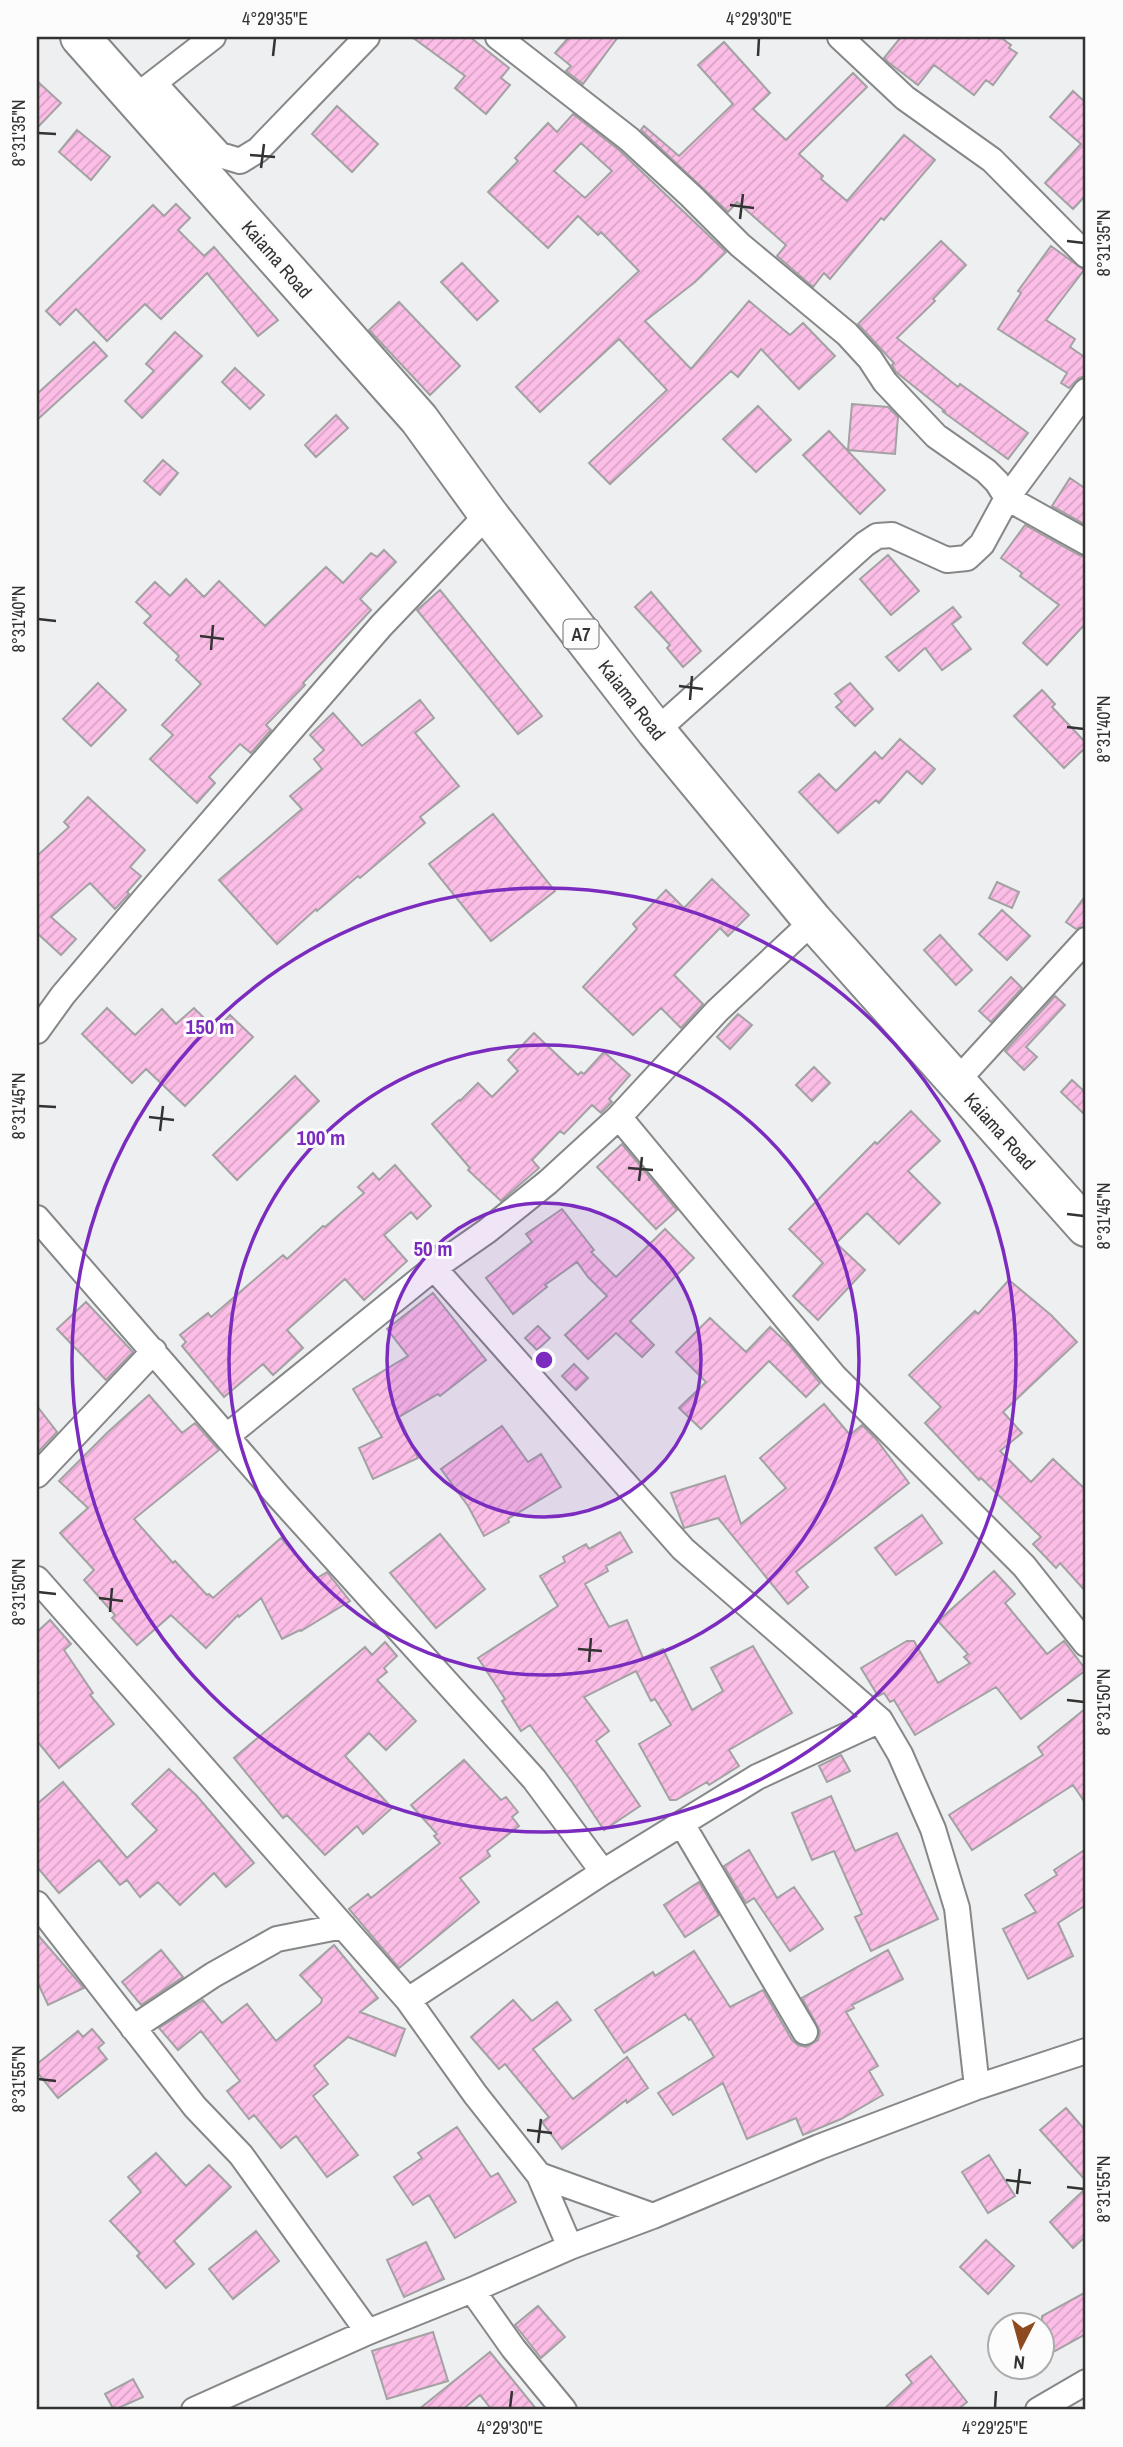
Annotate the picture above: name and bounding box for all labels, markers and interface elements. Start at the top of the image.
text: 4°29'35"E [242,6,308,31]
text: 4°29'30"E [726,6,792,31]
text: 8°31'35"N [6,100,31,166]
text: 8°31'35"N [1091,210,1116,276]
street label: Kaiama Road [236,215,318,303]
text: 8°31'40"N [6,586,31,652]
road number: A7 [564,620,598,648]
street label: Kaiama Road [592,654,672,746]
text: 8°31'40"N [1091,696,1116,762]
text: 150 m [186,1012,234,1041]
text: 8°31'45"N [6,1073,31,1139]
street label: Kaiama Road [958,1087,1042,1175]
text: 100 m [297,1123,345,1152]
text: 8°31'45"N [1091,1183,1116,1249]
text: 50 m [413,1234,453,1263]
centre of rings [532,1348,556,1372]
text: 8°31'50"N [6,1559,31,1625]
text: 8°31'50"N [1091,1669,1116,1735]
text: 8°31'55"N [6,2046,31,2112]
text: 8°31'55"N [1091,2156,1116,2222]
north arrow [986,2310,1056,2380]
text: N [1012,2349,1026,2376]
text: 4°29'30"E [477,2415,543,2440]
text: 4°29'25"E [962,2415,1028,2440]

